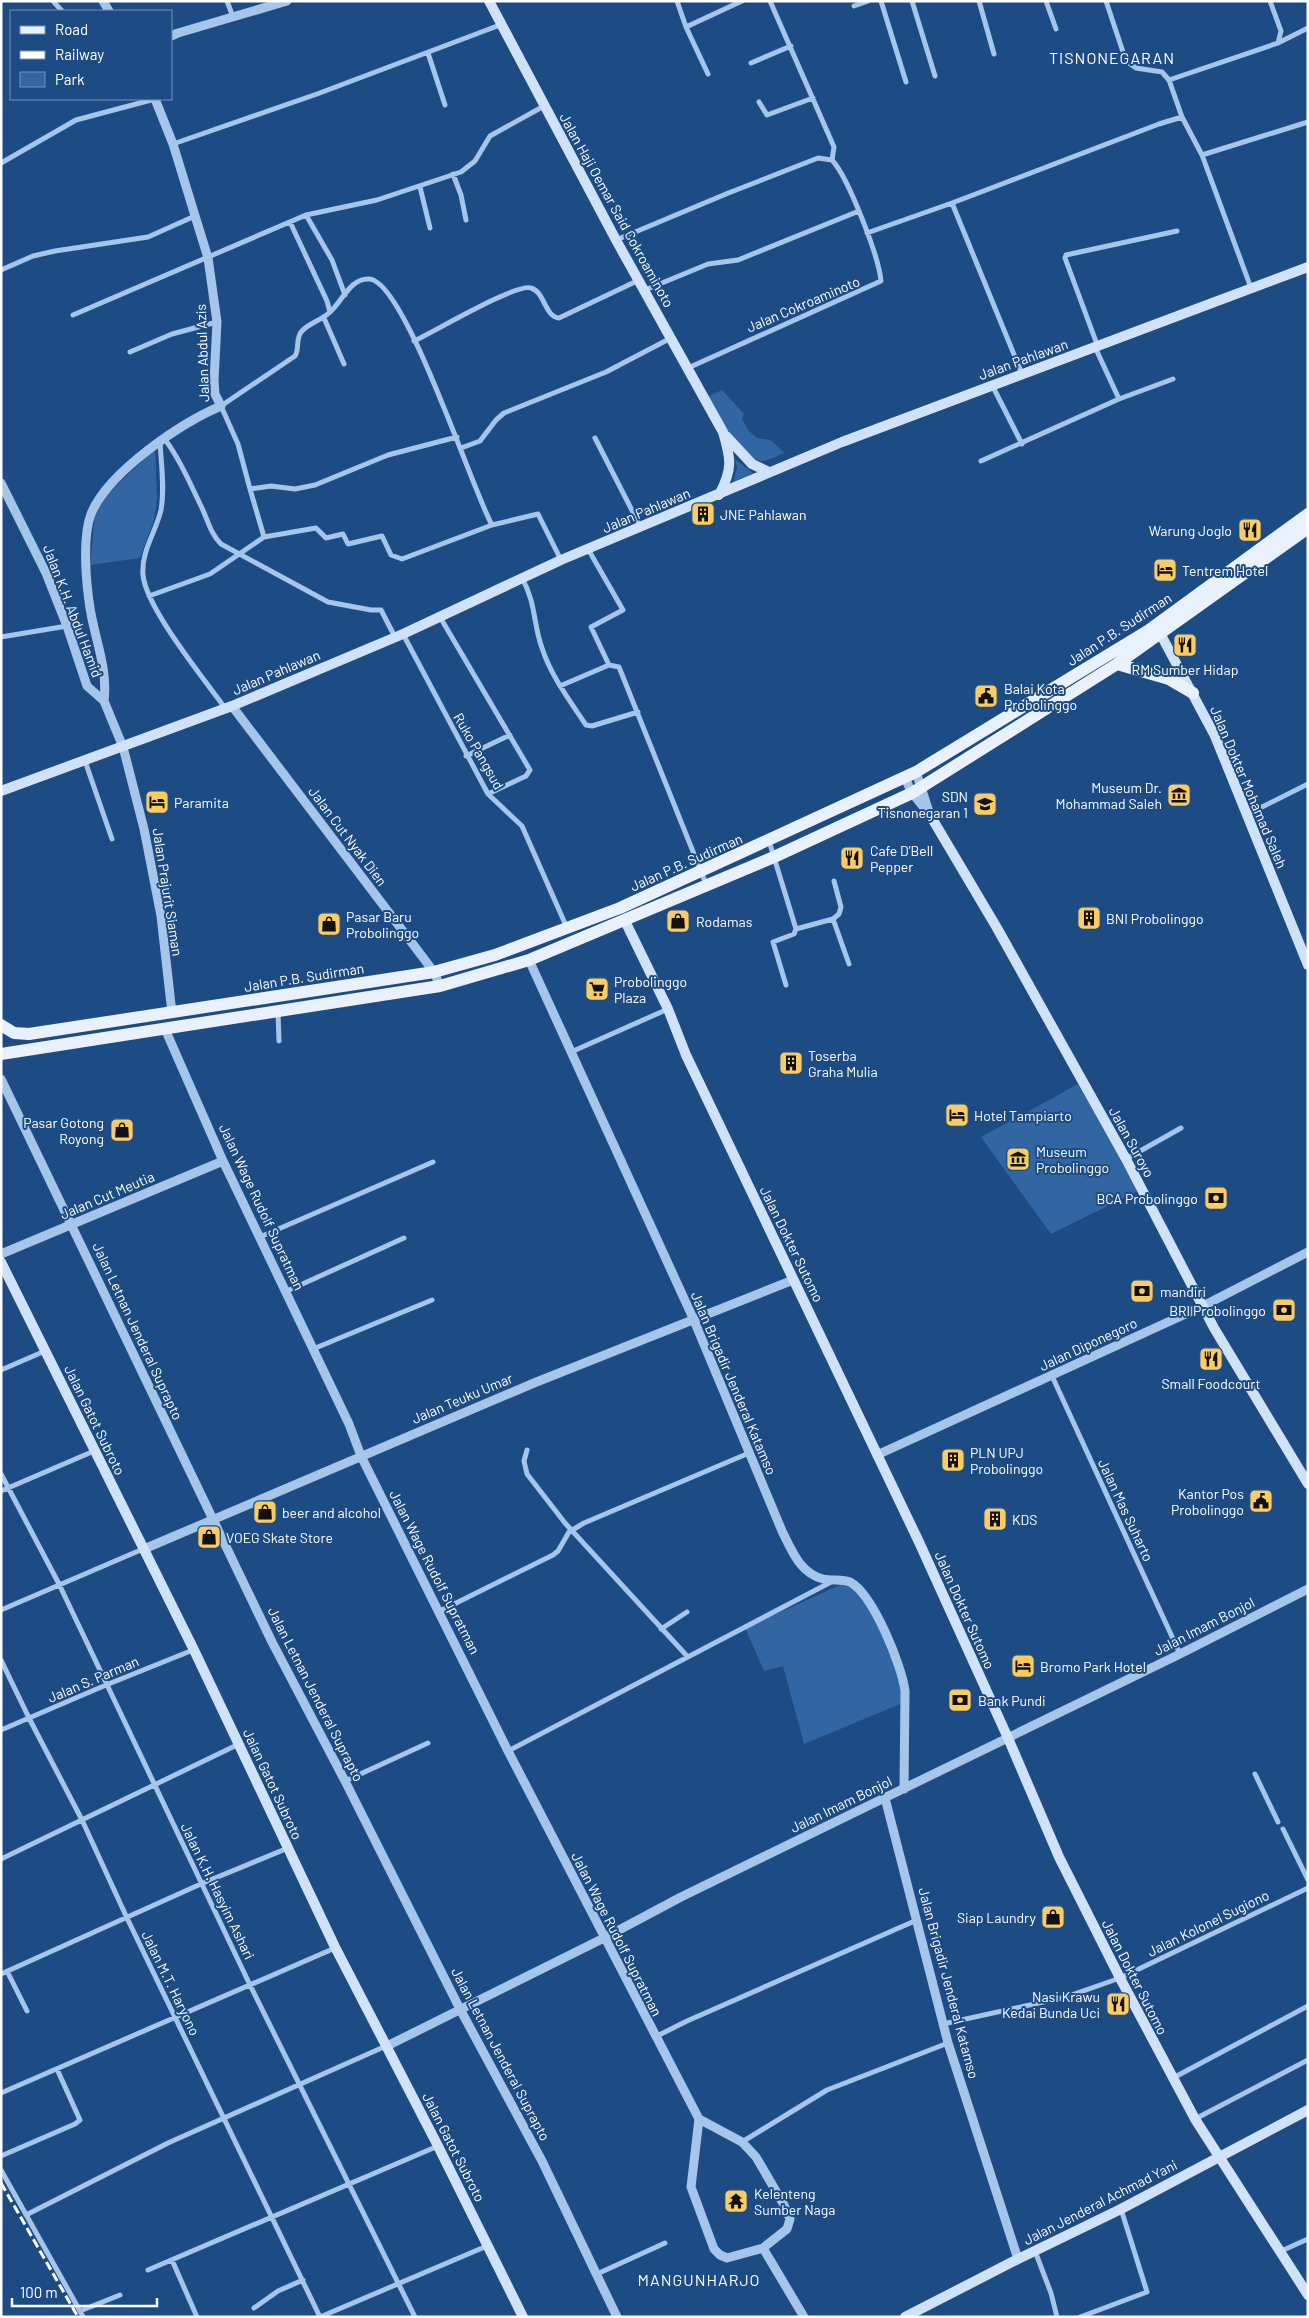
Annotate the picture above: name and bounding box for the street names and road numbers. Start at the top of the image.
street label: Jalan Haji Oemar Said Cokroaminoto [556,110,678,310]
street label: Jalan Cokroaminoto [744,272,862,336]
street label: Jalan Abdul Azis [192,303,212,402]
street label: Jalan Pahlawan [976,335,1070,383]
street label: Jalan Pahlawan [599,484,693,536]
street label: Jalan K.H. Abdul Hamid [40,542,106,680]
street label: Jalan P.B. Sudirman [1064,589,1174,669]
street label: Jalan Pahlawan [229,646,323,698]
street label: Jalan Dokter Mohamad Saleh [1207,703,1291,871]
street label: Ruko Pangsud [450,710,508,792]
street label: Jalan Cut Nyak Dien [305,783,391,889]
street label: Jalan Prajurit Siaman [150,827,186,957]
street label: Jalan P.B. Sudirman [627,830,745,894]
street label: Jalan P.B. Sudirman [243,959,365,995]
street label: Jalan Suroyo [1106,1104,1158,1180]
street label: Jalan Wage Rudolf Supratman [216,1121,308,1293]
street label: Jalan Cut Meutia [57,1168,157,1222]
street label: Jalan Dokter Sutomo [757,1183,827,1305]
street label: Jalan Letnan Jenderal Suprapto [89,1240,187,1422]
street label: Jalan Brigadir Jenderal Katamso [688,1289,780,1477]
street label: Jalan Diponegoro [1036,1314,1140,1374]
street label: Jalan Gatot Subroto [61,1362,129,1478]
street label: Jalan Teuku Umar [409,1369,515,1427]
street label: Jalan Mas Suharto [1095,1456,1157,1564]
street label: Jalan Wage Rudolf Supratman [386,1487,484,1657]
street label: Jalan Dokter Sutomo [931,1549,999,1671]
street label: Jalan Imam Bonjol [1151,1593,1257,1659]
street label: Jalan Letnan Jenderal Suprapto [264,1604,368,1784]
street label: Jalan S. Parman [45,1652,141,1706]
street label: Jalan Gatot Subroto [240,1726,306,1842]
street label: Jalan Imam Bonjol [787,1772,895,1836]
street label: Jalan K.H. Hasyim Ashari [178,1820,258,1962]
street label: Jalan Wage Rudolf Supratman [568,1849,666,2019]
street label: Jalan Brigadir Jenderal Katamso [915,1885,983,2081]
street label: Jalan Kolonel Sugiono [1144,1886,1272,1960]
street label: Jalan Dokter Sutomo [1099,1917,1171,2037]
street label: Jalan M.T. Haryono [138,1928,204,2038]
street label: Jalan Letnan Jenderal Suprapto [448,1965,554,2143]
street label: Jalan Gatot Subroto [419,2090,489,2204]
street label: Jalan Jenderal Achmad Yani [1020,2156,1180,2248]

